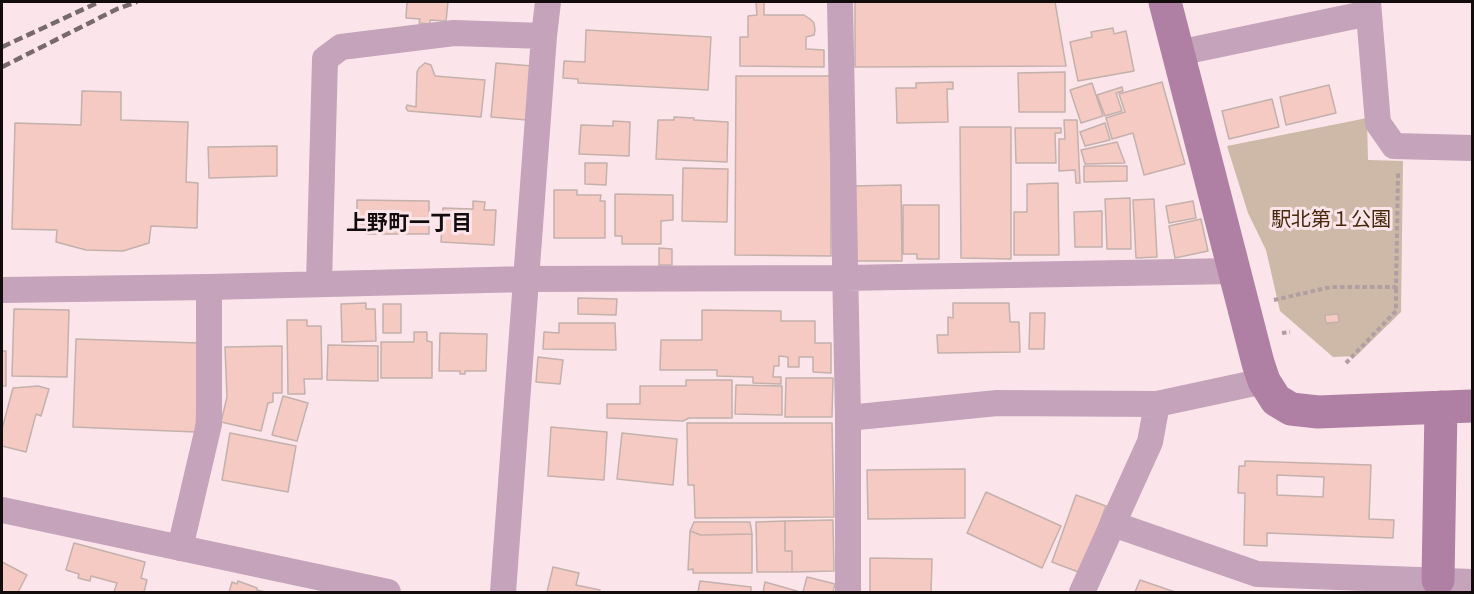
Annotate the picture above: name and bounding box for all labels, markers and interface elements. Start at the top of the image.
park label: 駅北第１公園 [1271,209,1391,233]
district label: 上野町一丁目 [346,211,472,237]

